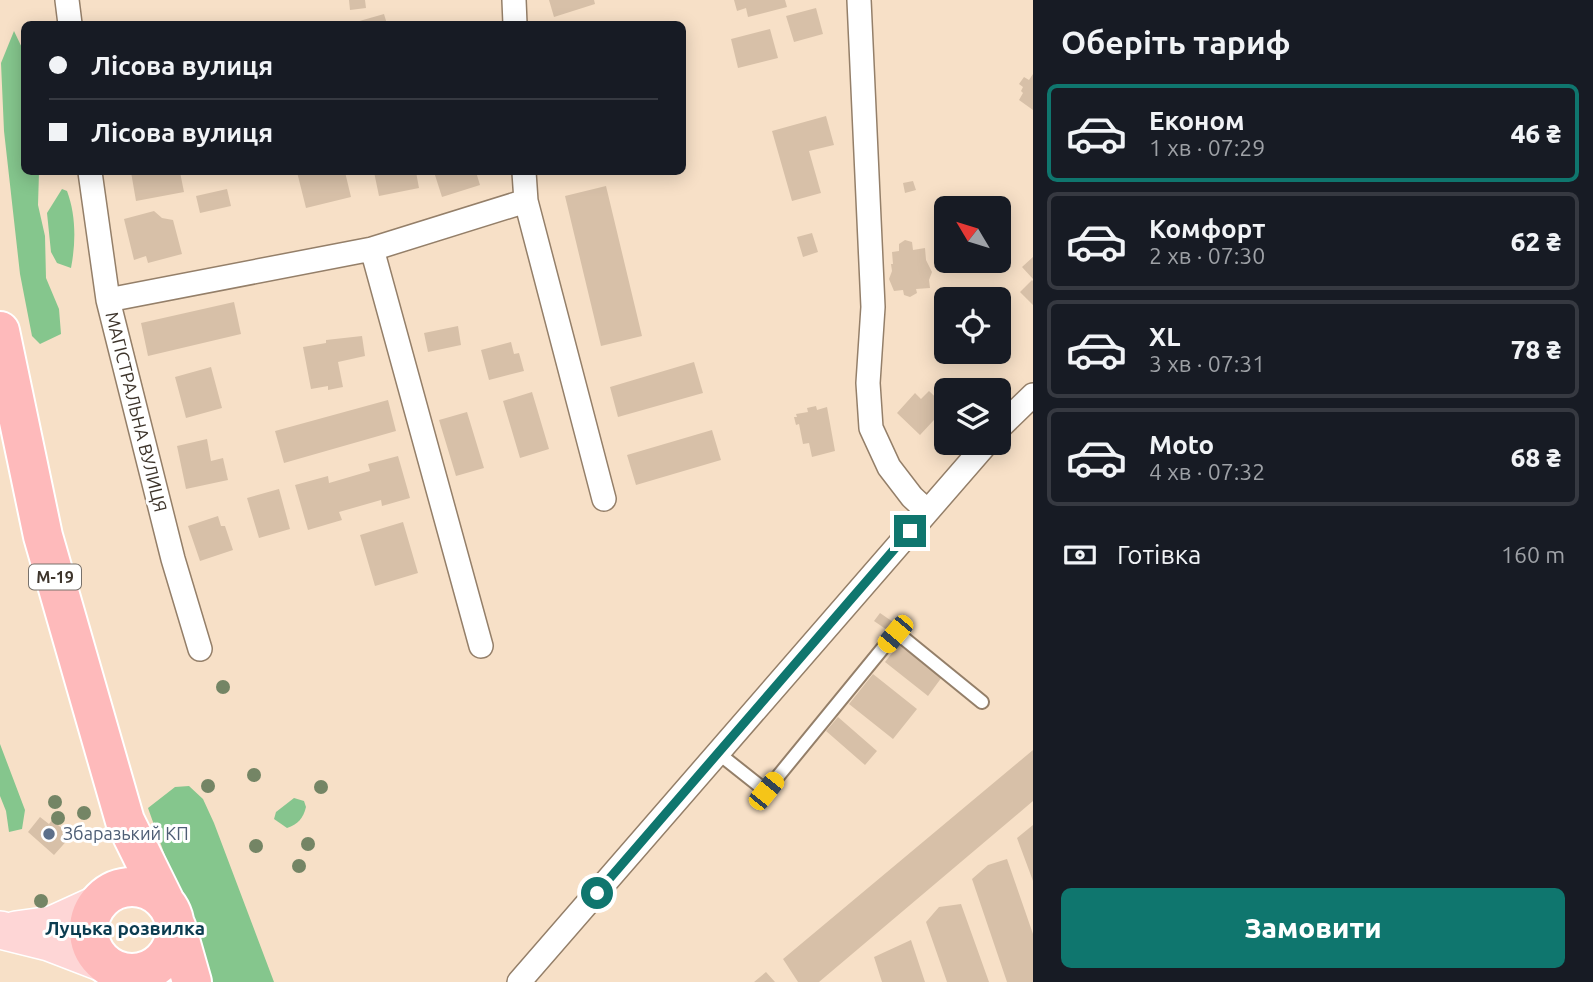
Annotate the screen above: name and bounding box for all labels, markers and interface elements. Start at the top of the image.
text: Оберіть тариф [1061,24,1291,60]
text: Лісова вулиця [91,51,273,80]
icon: car [1065,102,1128,165]
text: Економ [1149,106,1245,135]
text: Лісова вулиця [91,118,273,147]
text: 46 ₴ [1511,119,1561,148]
text: 1 хв · 07:29 [1149,135,1265,160]
north arrow [934,196,1012,273]
map controls [934,196,1011,455]
icon: car [1065,210,1128,273]
text: Комфорт [1149,214,1265,243]
text: 62 ₴ [1511,227,1561,256]
text: 2 хв · 07:30 [1149,243,1265,268]
button: locate [934,287,1011,364]
street label: МАГІСТРАЛЬНА ВУЛИЦЯ [102,310,172,514]
icon: car [1065,318,1128,381]
text: XL [1149,322,1180,351]
text: 78 ₴ [1511,335,1561,364]
text: 3 хв · 07:31 [1149,351,1265,376]
button: layers [934,378,1011,455]
icon: car [1065,426,1128,489]
text: Moto [1149,430,1214,459]
text: 68 ₴ [1511,443,1561,472]
text: 4 хв · 07:32 [1149,459,1265,484]
route end [894,515,926,547]
icon: cash [1061,536,1099,574]
text: Готівка [1117,540,1201,569]
text: 160 m [1501,542,1565,567]
road number: М-19 [29,564,81,590]
car [874,611,917,657]
car [745,768,788,814]
place label: Збаразький КП [63,823,189,843]
marker: Збаразький КП [41,826,57,842]
route start [581,877,613,909]
button: Замовити [1061,888,1565,968]
district label: Луцька розвилка [45,917,205,939]

